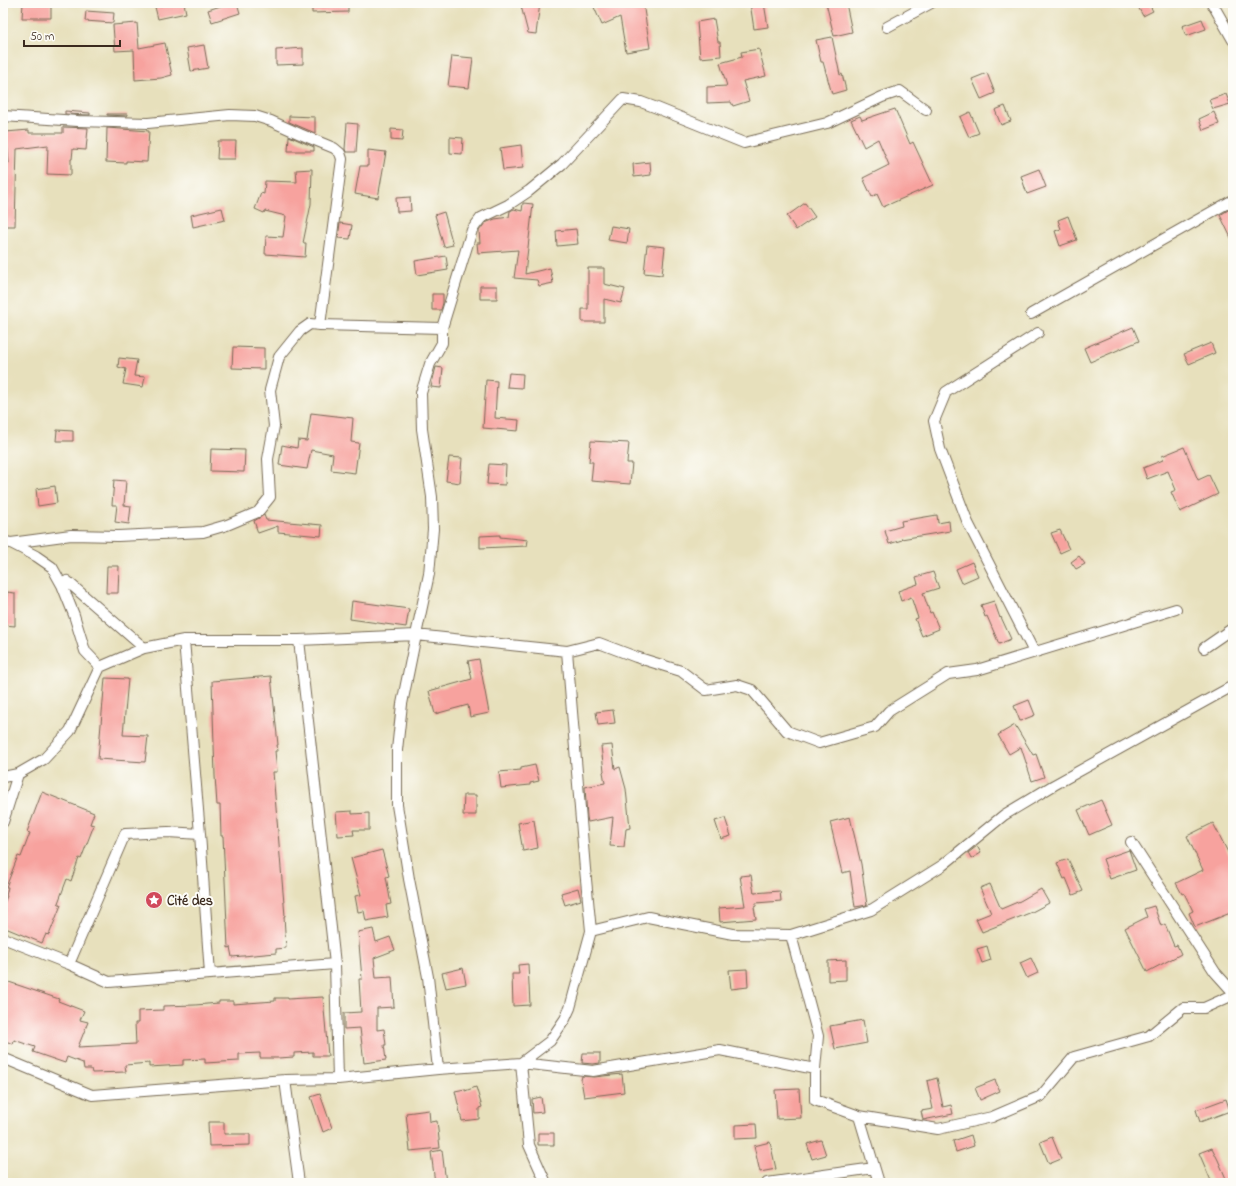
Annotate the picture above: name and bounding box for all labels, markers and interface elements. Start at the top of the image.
scale bar [24,22,120,48]
text: 50 m [30,28,54,46]
place icon: Cité des [144,890,164,910]
place label: Cité des [167,891,213,912]

